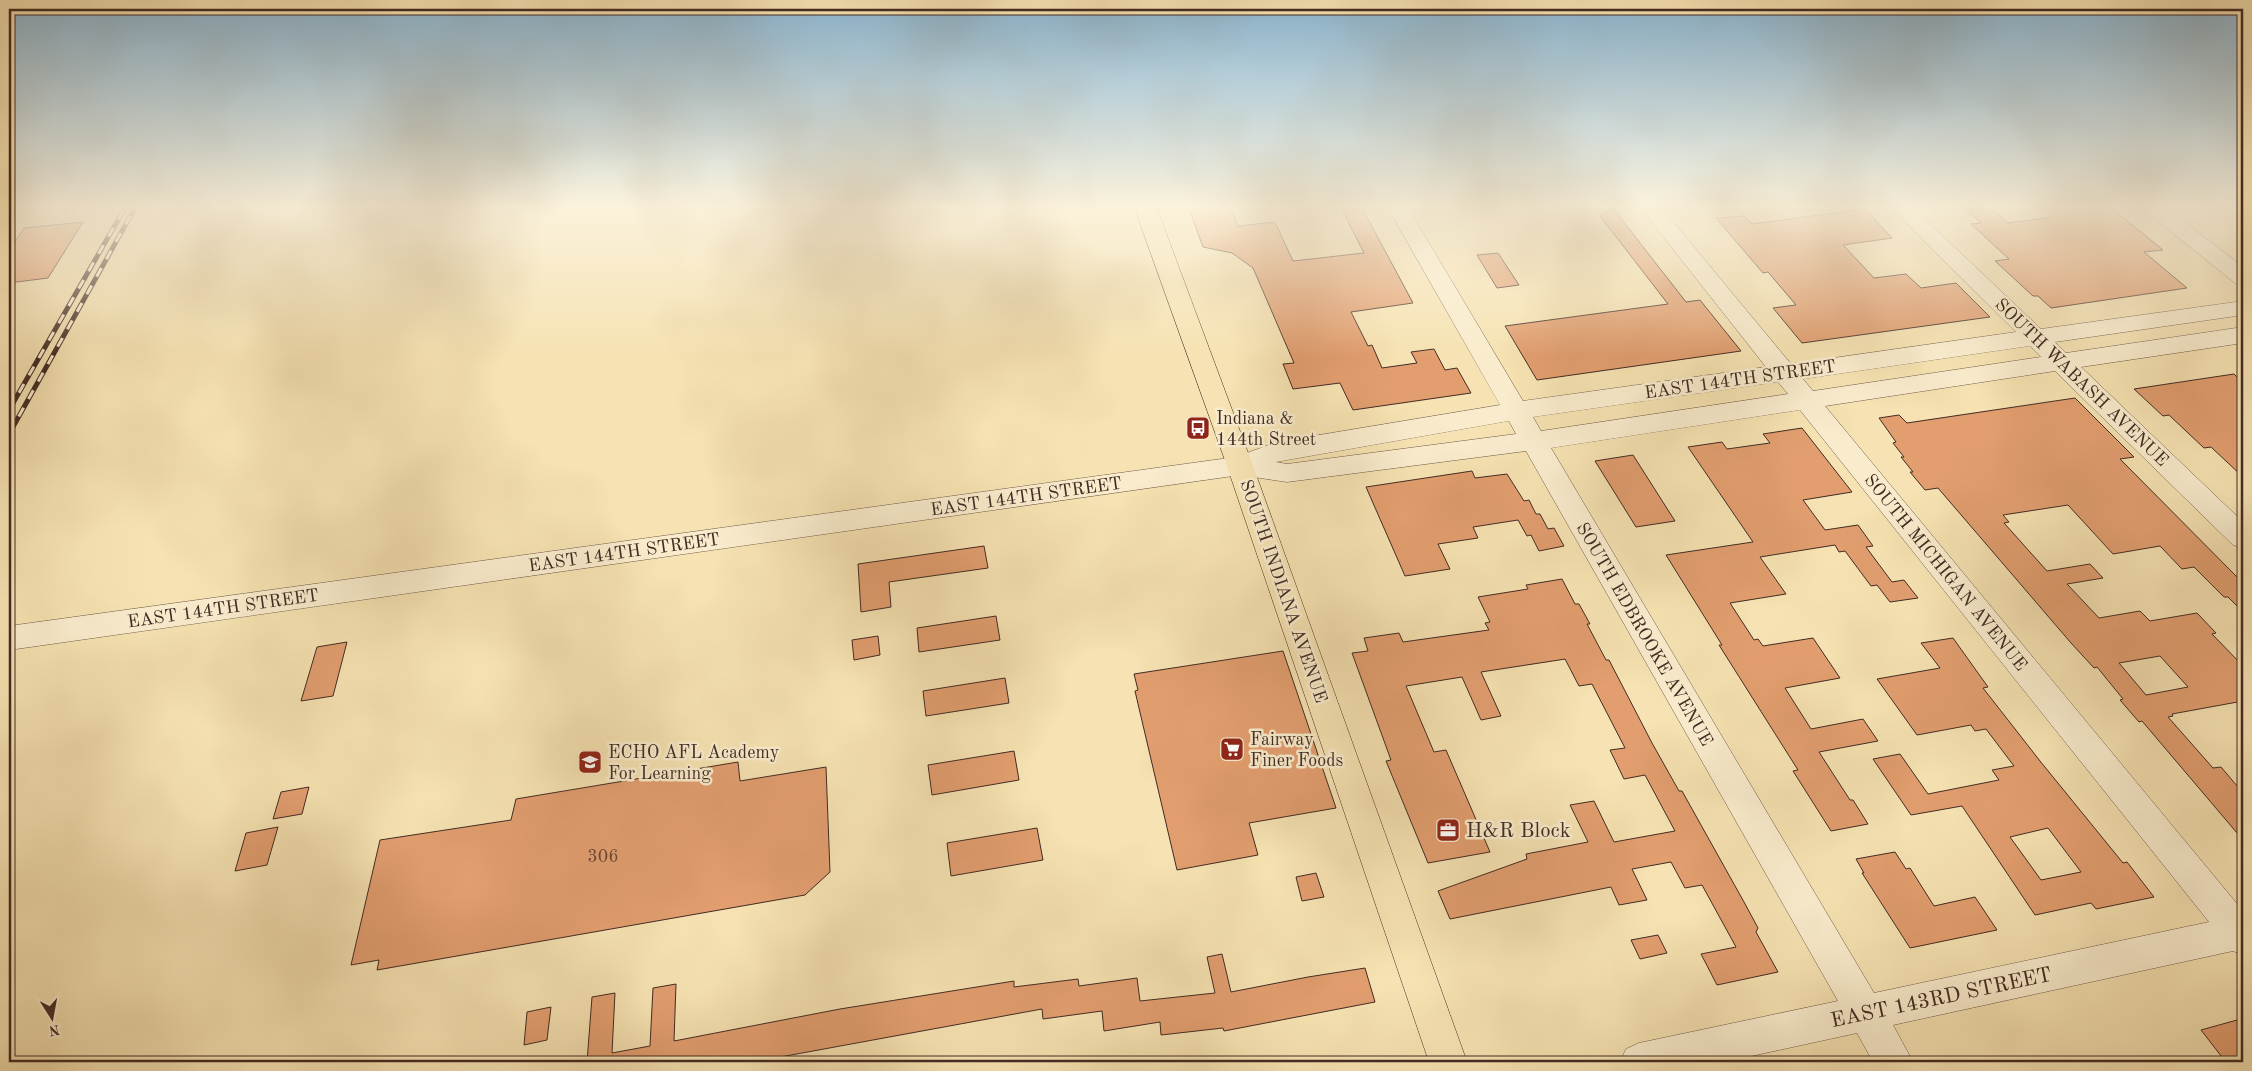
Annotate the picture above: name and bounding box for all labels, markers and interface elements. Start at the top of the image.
street label: SOUTH WABASH AVENUE [1991,295,2171,470]
street label: EAST 144TH STREET [1643,358,1837,402]
place label: Indiana & 144th Street [1216,410,1316,449]
bus stop icon: Indiana & 144th Street [1185,415,1211,441]
street label: SOUTH MICHIGAN AVENUE [1860,471,2030,674]
street label: EAST 144TH STREET [929,475,1123,519]
street label: SOUTH INDIANA AVENUE [1236,477,1330,705]
street label: SOUTH EDBROOKE AVENUE [1573,520,1716,749]
street label: EAST 144TH STREET [527,531,721,575]
street label: EAST 144TH STREET [126,587,320,631]
place label: Fairway Finer Foods [1250,731,1344,770]
supermarket icon: Fairway Finer Foods [1219,736,1245,762]
place label: ECHO AFL Academy For Learning [608,744,780,783]
school or university icon: ECHO AFL Academy For Learning [577,749,603,775]
office icon: H&R Block [1435,817,1461,843]
place label: H&R Block [1466,821,1571,842]
house number: 306 [587,848,619,866]
street label: EAST 143RD STREET [1829,965,2054,1032]
north arrow [28,994,78,1044]
text: N [47,1022,61,1038]

